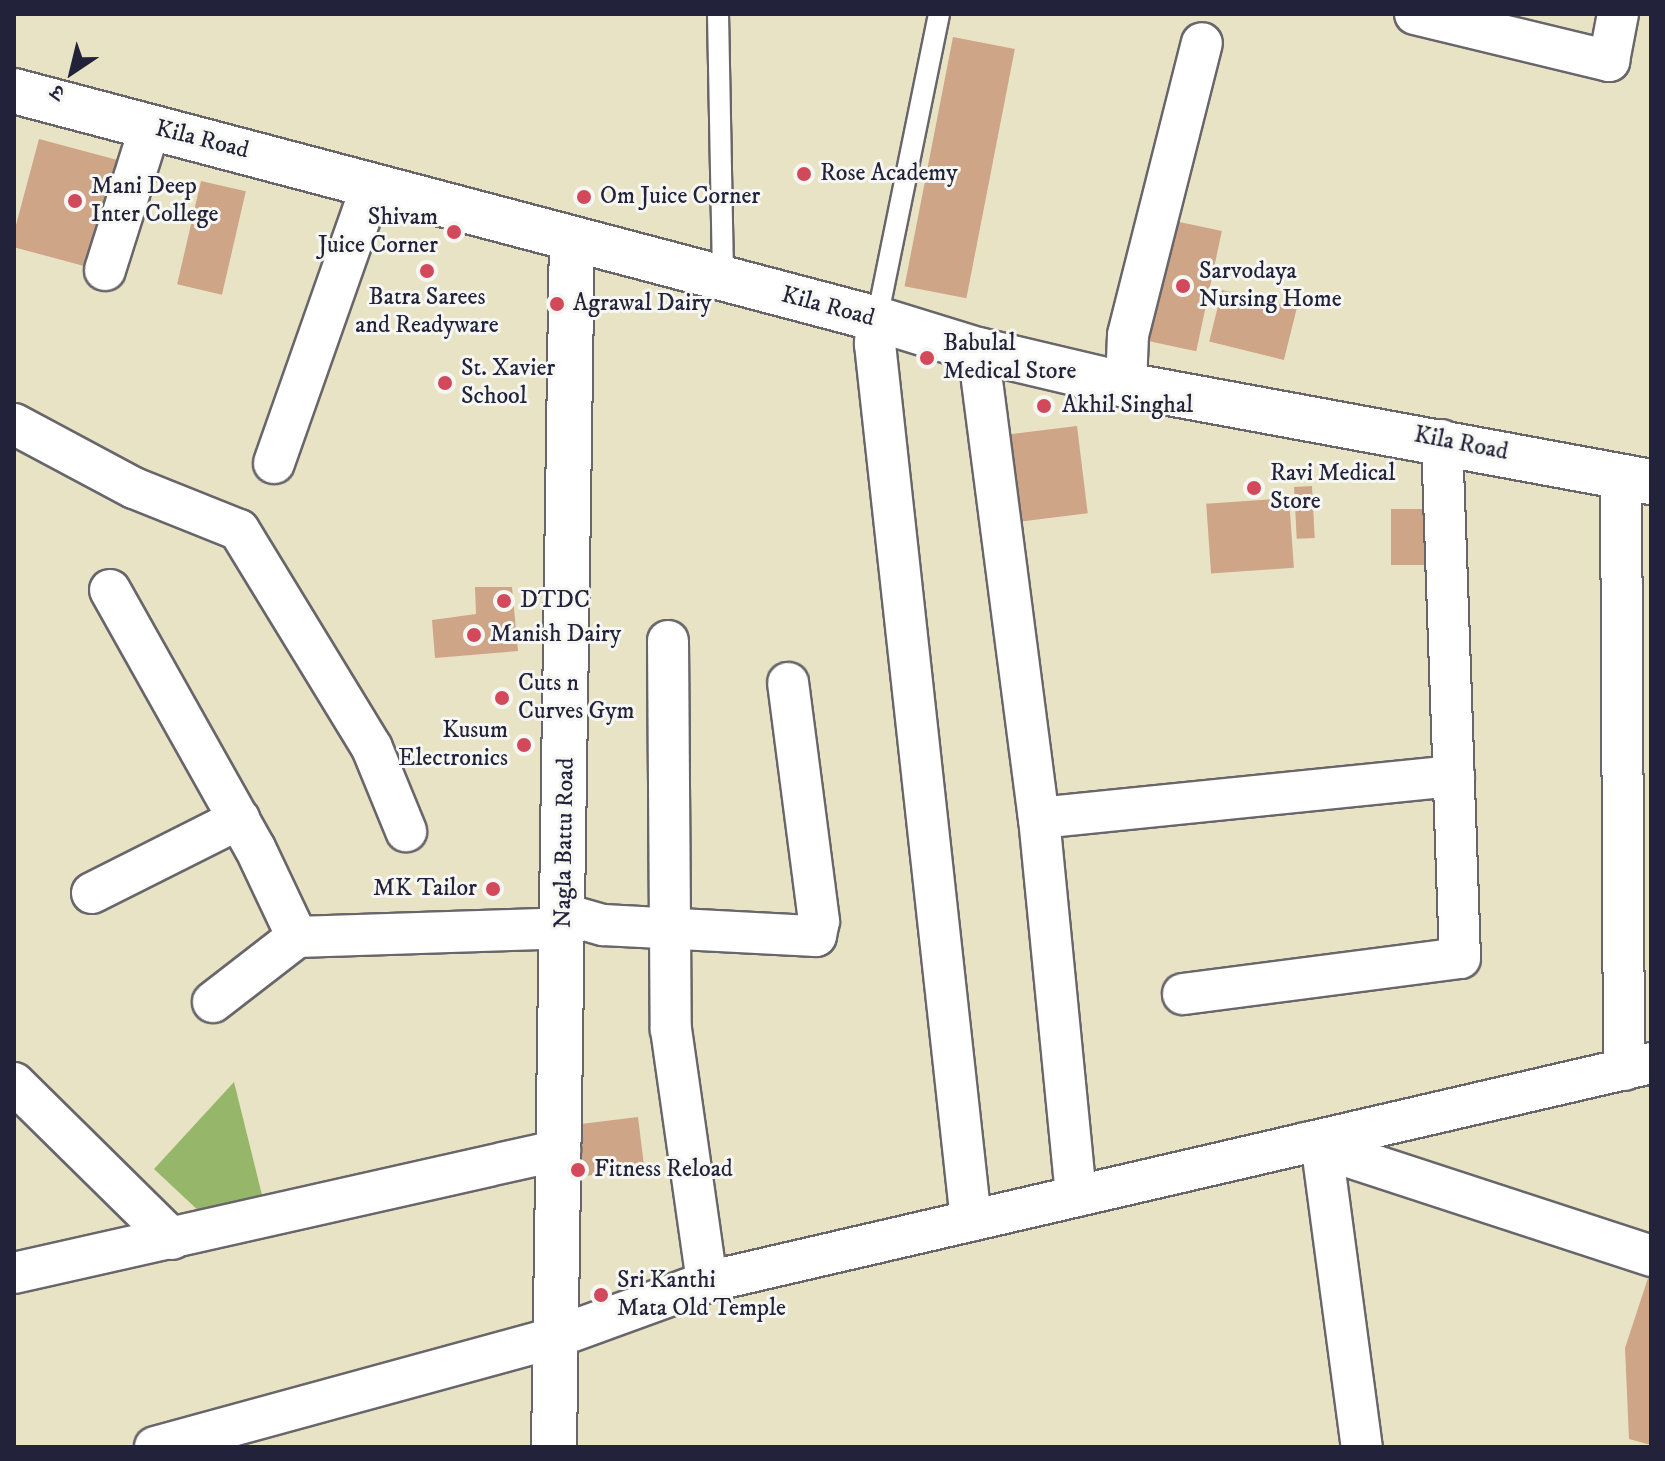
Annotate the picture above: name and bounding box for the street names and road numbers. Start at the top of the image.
street label: Kila Road [152,115,252,165]
street label: Kila Road [778,281,878,333]
street label: Kila Road [1411,421,1511,467]
street label: Nagla Battu Road [549,757,581,929]

